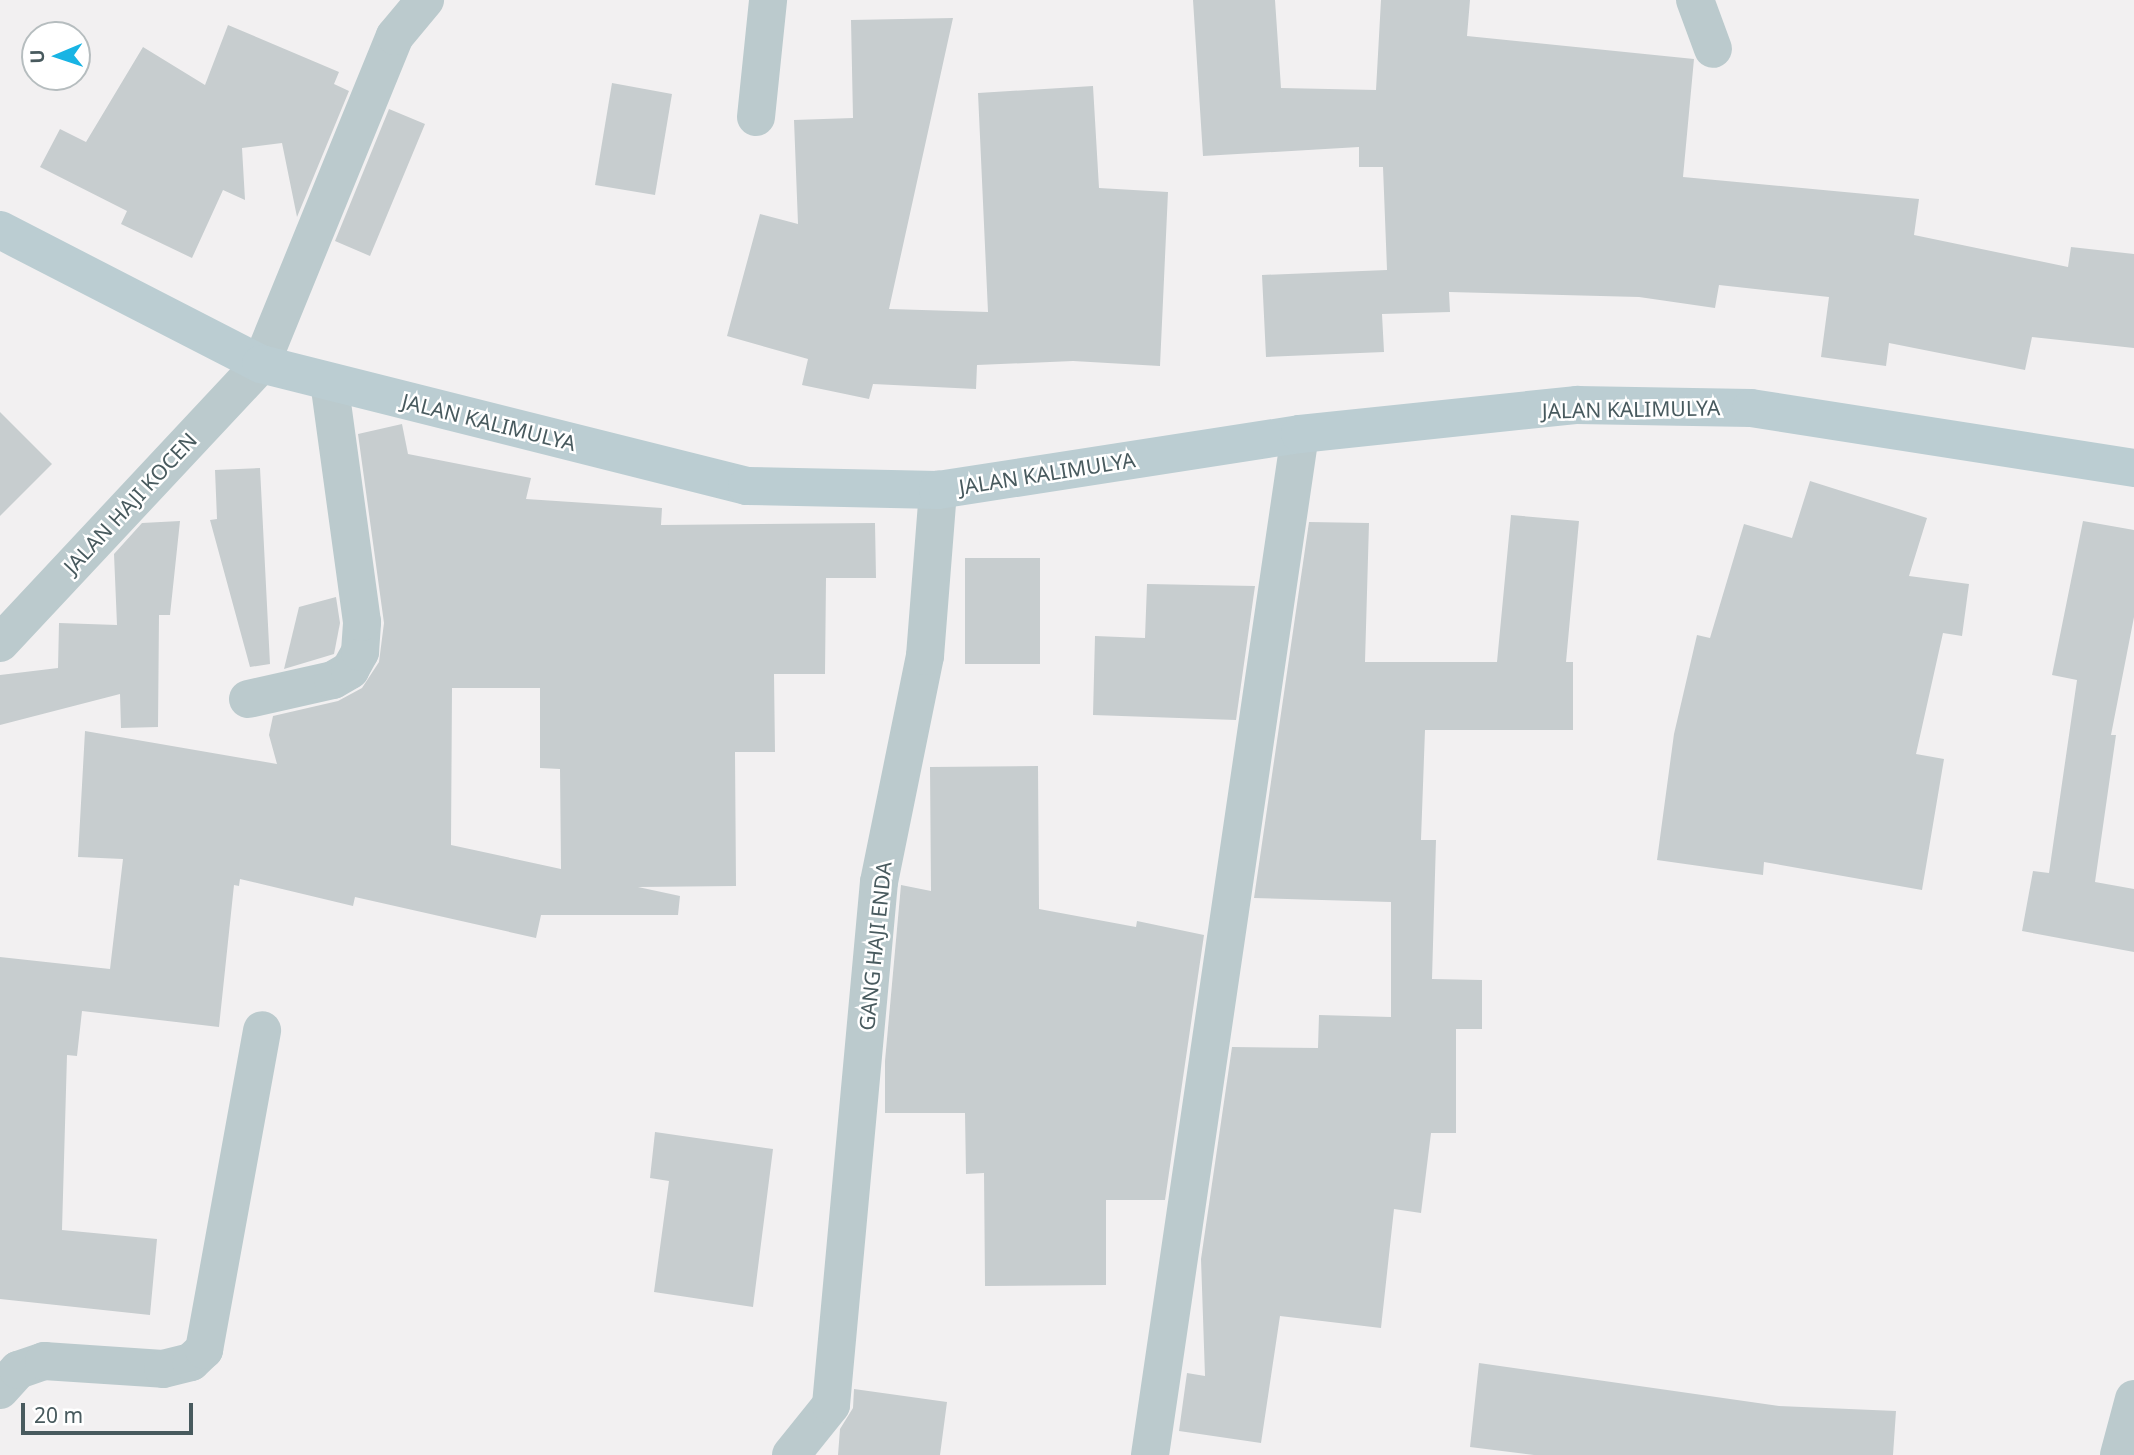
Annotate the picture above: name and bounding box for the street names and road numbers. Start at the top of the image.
street label: JALAN KALIMULYA [399,388,579,456]
street label: JALAN KALIMULYA [1542,395,1720,423]
street label: JALAN HAJI KOCEN [58,427,202,579]
street label: JALAN KALIMULYA [957,447,1137,499]
street label: GANG HAJI ENDA [854,860,896,1032]

